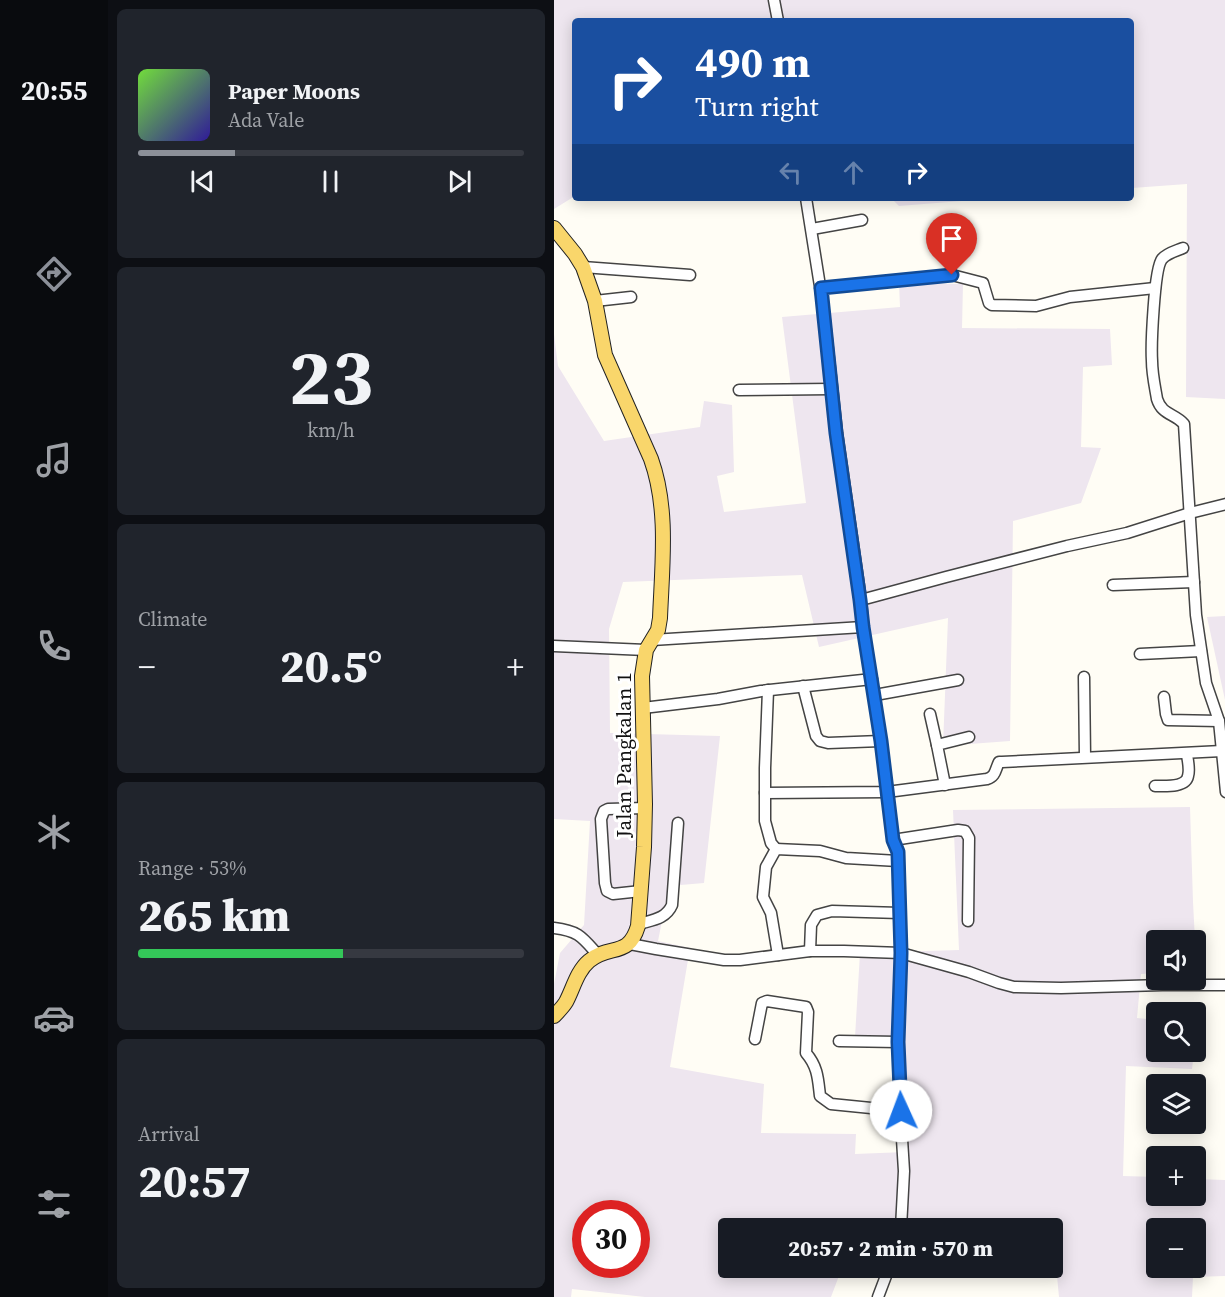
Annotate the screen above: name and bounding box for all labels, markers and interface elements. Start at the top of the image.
text: 490 m [695,33,810,91]
icon: right [596,42,674,120]
text: 20:55 [21,72,87,109]
text: Paper Moons [228,76,360,106]
text: Turn right [695,88,819,125]
text: Ada Vale [228,106,304,134]
icon: left [774,156,807,189]
icon: ahead [837,156,870,189]
icon: right [900,156,933,189]
icon: previous [186,165,219,198]
icon: pause [314,165,347,198]
icon: next [443,165,476,198]
pin [926,213,977,275]
icon: arrive [935,222,968,255]
icon: directions [33,253,75,295]
text: 23 [289,323,373,430]
text: km/h [307,416,355,444]
icon: music [33,439,75,481]
text: Climate [138,605,207,633]
icon: phone [33,625,75,667]
text: 20.5° [280,635,382,697]
text: − [138,644,156,689]
text: + [507,644,524,689]
street label: Jalan Pangkalan 1 [609,672,638,839]
icon: climate [33,811,75,853]
text: Range · 53% [138,854,247,882]
text: 265 km [138,884,290,946]
map controls [1146,930,1206,1278]
button: sound [1146,930,1206,990]
icon: car [33,997,75,1039]
button: search [1146,1002,1206,1062]
button: layers [1146,1074,1206,1134]
position arrow [869,1079,933,1143]
text: Arrival [138,1120,200,1148]
button: + [1146,1146,1206,1206]
text: 20:57 [138,1150,251,1212]
icon: filters [33,1183,75,1225]
speed limit sign: 30 [572,1200,650,1278]
button: − [1146,1218,1206,1278]
text: 20:57 · 2 min · 570 m [788,1233,993,1263]

